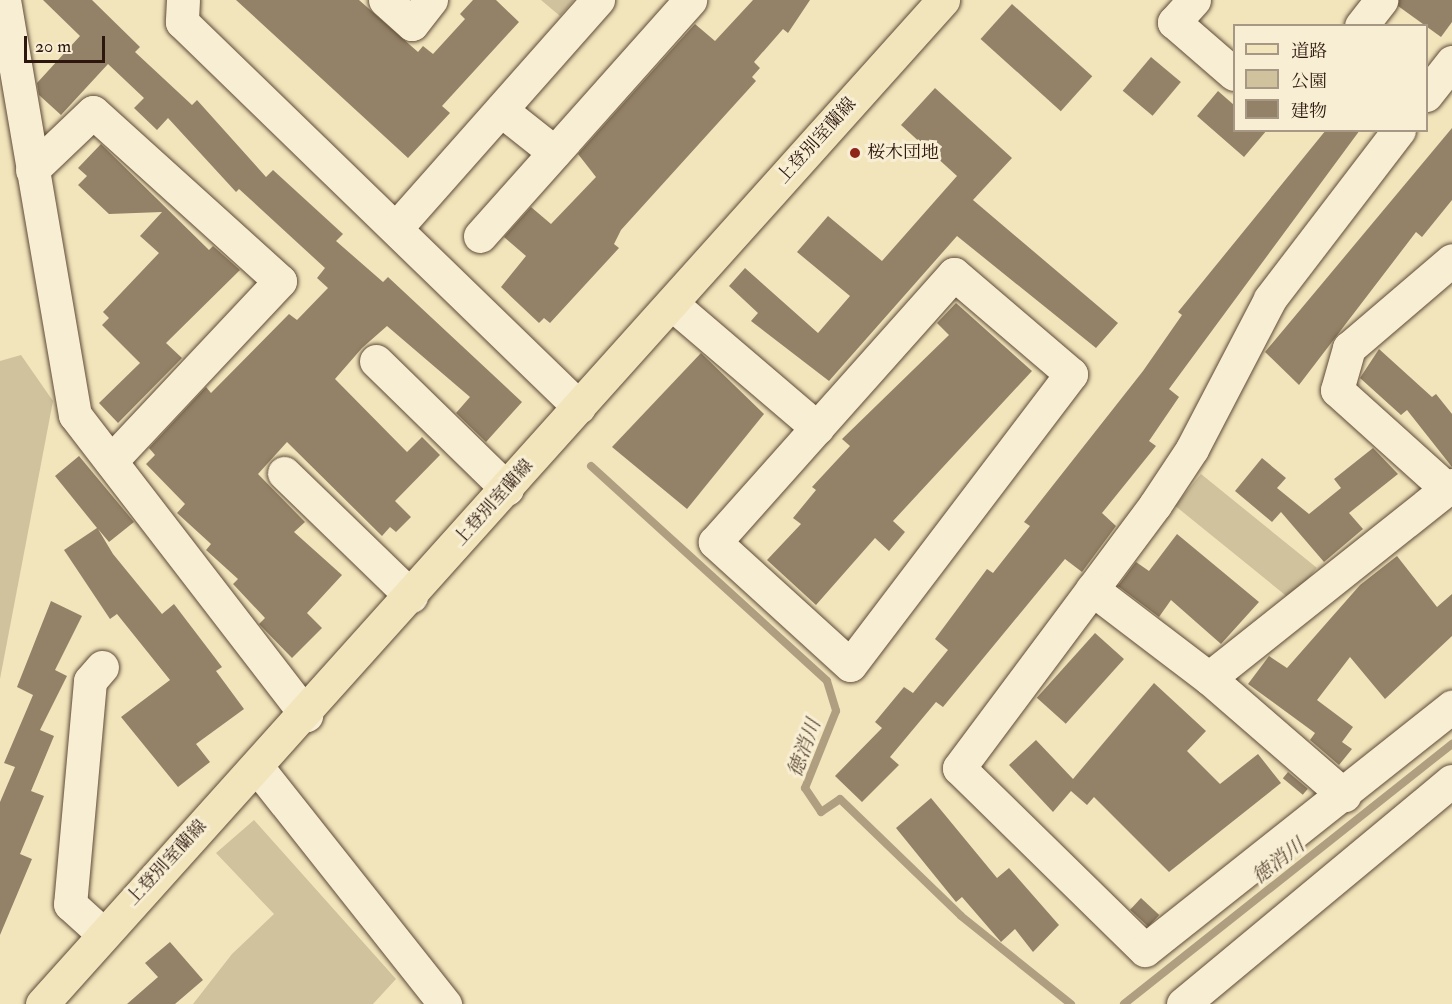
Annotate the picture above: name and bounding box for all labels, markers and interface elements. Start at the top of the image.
scale bar [27,24,108,62]
legend [1233,24,1428,132]
text: 20 m [35,35,71,58]
text: 道路 [1291,40,1327,63]
text: 公園 [1291,70,1327,93]
street label: 上登別室蘭線 [773,94,861,188]
text: 建物 [1291,100,1327,123]
place label: 桜木団地 [867,142,939,164]
marker: 桜木団地 [848,146,862,160]
street label: 上登別室蘭線 [450,456,538,550]
water label: 徳消川 [782,716,826,780]
street label: 上登別室蘭線 [122,816,212,910]
water label: 徳消川 [1247,833,1309,889]

